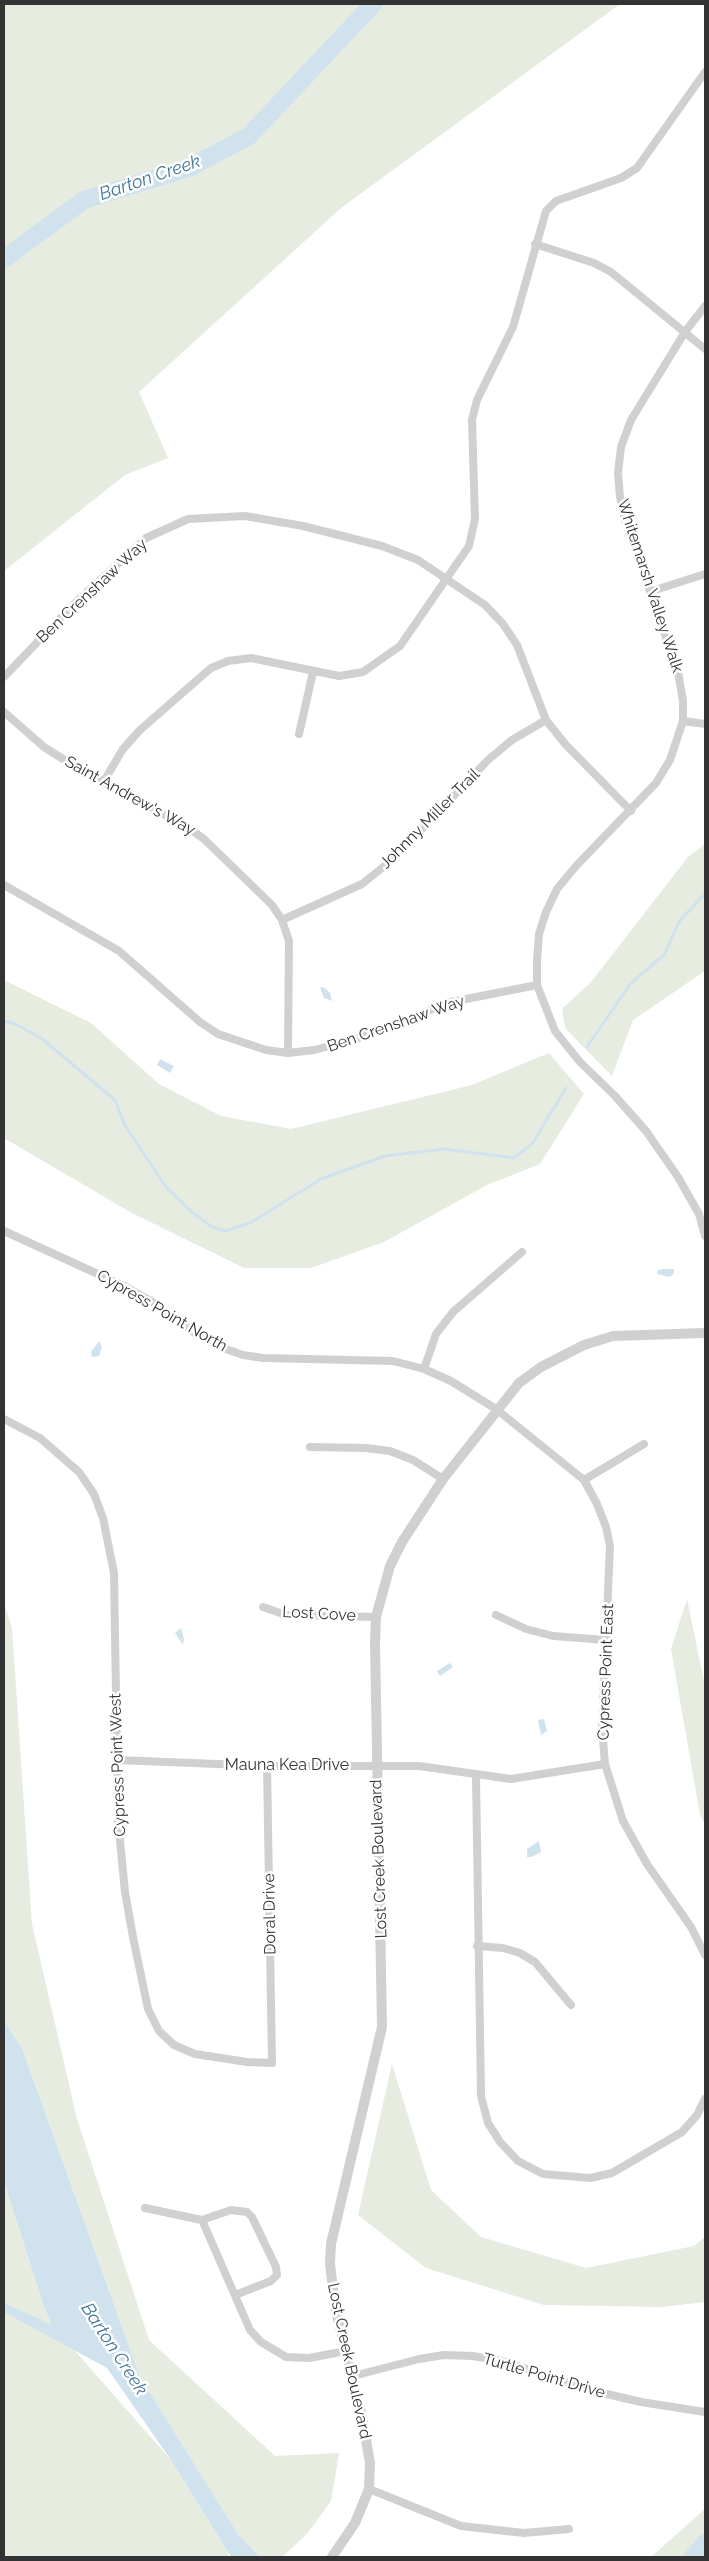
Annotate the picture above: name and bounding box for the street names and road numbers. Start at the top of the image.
street label: Whitemarsh Valley Walk [613,497,687,675]
street label: Ben Crenshaw Way [33,535,151,647]
street label: Saint Andrew's Way [61,752,199,840]
street label: Johnny Miller Trail [376,765,484,873]
street label: Ben Crenshaw Way [325,991,467,1057]
street label: Cypress Point North [93,1266,231,1356]
street label: Lost Cove [282,1602,356,1626]
street label: Cypress Point East [594,1603,618,1741]
street label: Cypress Point West [106,1693,130,1837]
street label: Mauna Kea Drive [225,1755,349,1775]
street label: Lost Creek Boulevard [367,1779,391,1939]
street label: Doral Drive [260,1873,280,1955]
street label: Lost Creek Boulevard [323,2281,375,2441]
street label: Turtle Point Drive [481,2349,607,2403]

